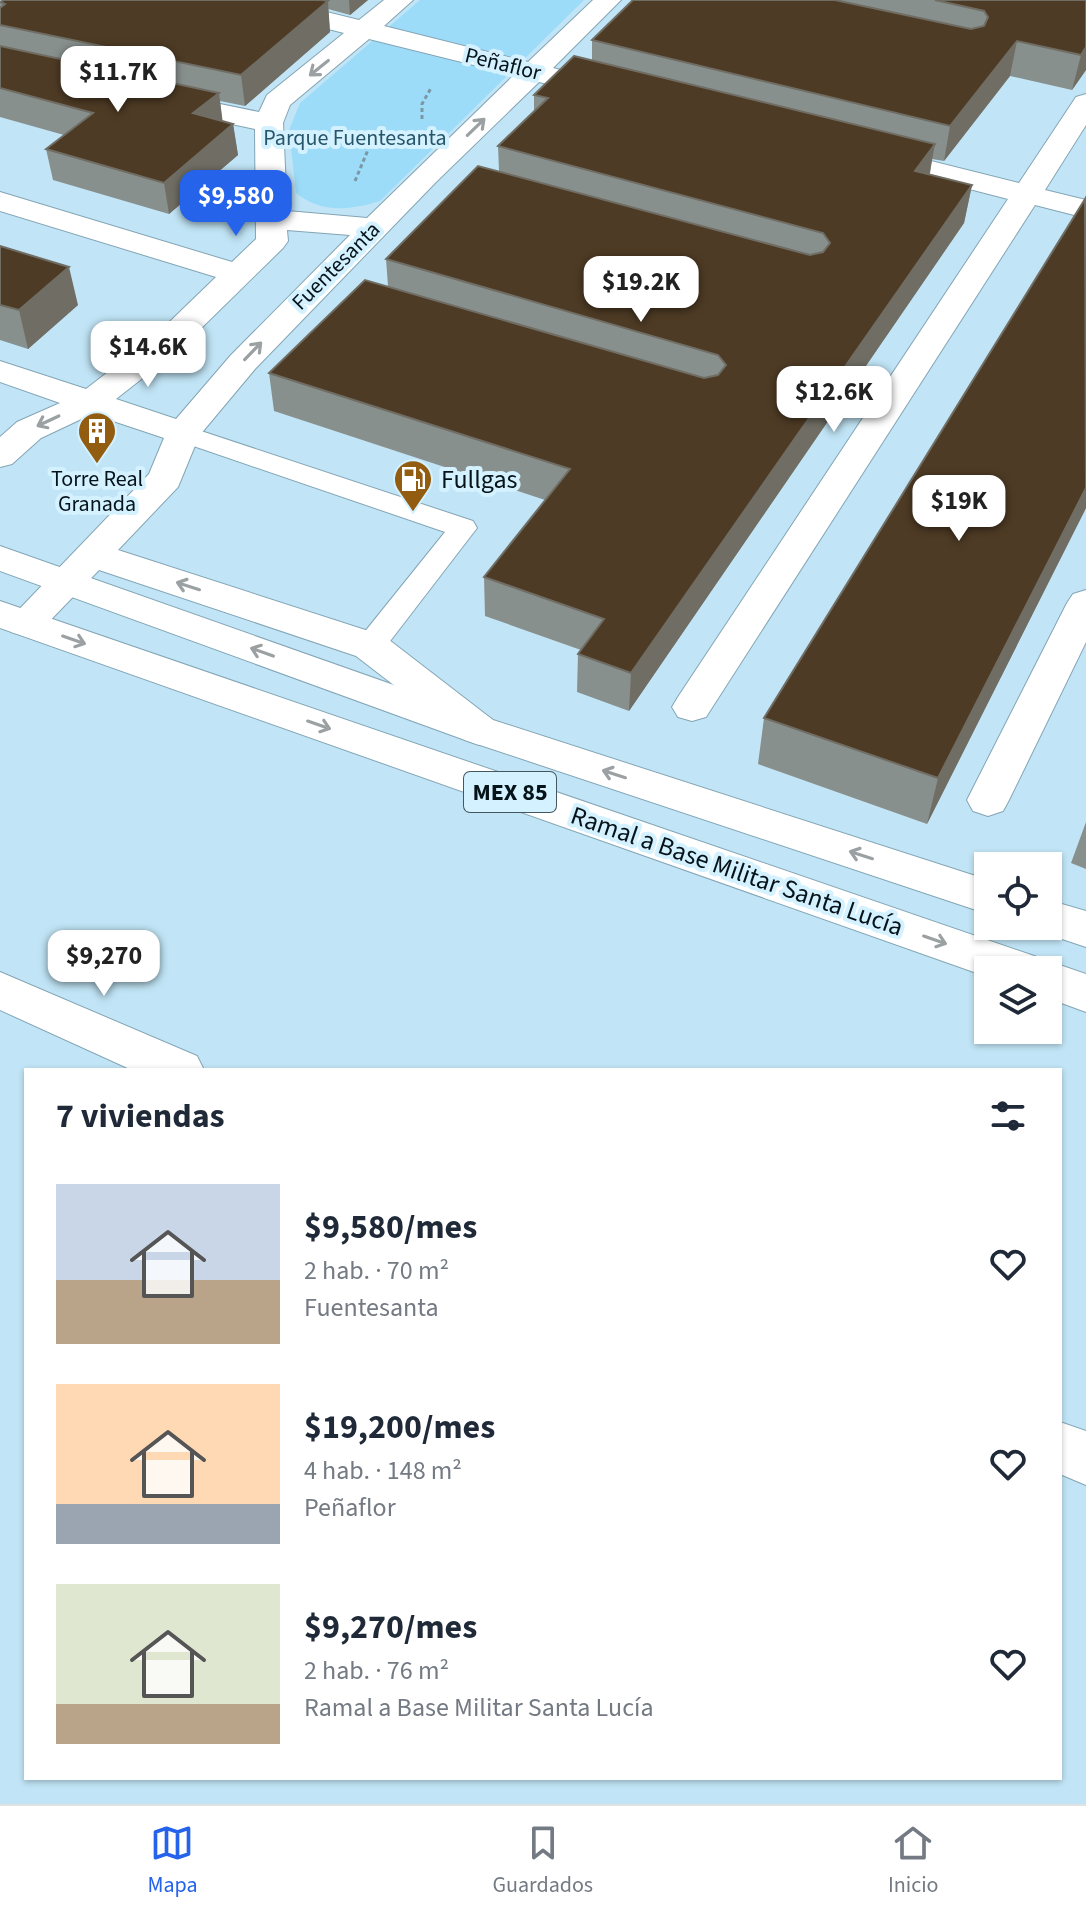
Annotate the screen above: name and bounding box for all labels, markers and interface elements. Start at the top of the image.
street label: Peñaflor [461,39,545,89]
pin: $11.7K [53,46,183,114]
text: $11.7K [79,53,157,90]
one-way arrow [309,59,330,77]
one-way arrow [466,118,486,137]
park label: Parque Fuentesanta [263,122,447,154]
pin: $9,580 [171,170,301,238]
text: $9,580 [198,177,274,214]
street label: Fuentesanta [284,214,388,318]
pin: $19.2K [576,256,706,324]
text: $19.2K [602,263,680,300]
pin: $14.6K [83,321,213,389]
text: $14.6K [109,328,187,365]
one-way arrow [244,342,262,362]
pin: $12.6K [769,366,899,434]
text: $12.6K [795,373,873,410]
building icon: Torre Real Granada [76,410,118,465]
one-way arrow [36,414,60,429]
fuel station icon: Fullgas [392,458,434,513]
place label: Fullgas [441,461,518,498]
place label: Torre Real Granada [51,463,143,520]
pin: $19K [912,475,1006,543]
text: $19K [930,482,988,519]
one-way arrow [176,578,201,592]
one-way arrow [61,633,86,648]
one-way arrow [250,644,275,658]
one-way arrow [306,719,331,734]
one-way arrow [601,766,626,781]
road number: MEX 85 [464,772,556,812]
street label: Ramal a Base Militar Santa Lucía [566,797,908,945]
one-way arrow [848,847,873,862]
map controls [974,852,1062,1044]
button: locate [974,852,1062,940]
pin: $9,270 [39,930,169,998]
one-way arrow [922,934,947,948]
text: $9,270 [66,937,142,974]
button: layers [974,956,1062,1044]
text: 7 viviendas [56,1092,225,1141]
icon: filters [986,1094,1030,1138]
text: $9,580/mes [304,1203,477,1252]
icon: home [120,1216,216,1312]
icon: heart [986,1242,1030,1286]
text: 2 hab. · 70 m² [304,1252,449,1289]
text: Fuentesanta [304,1289,439,1326]
text: $19,200/mes [304,1403,495,1452]
icon: home [120,1416,216,1512]
icon: heart [986,1442,1030,1486]
text: 4 hab. · 148 m² [304,1452,462,1489]
text: Peñaflor [304,1489,396,1526]
text: $9,270/mes [304,1603,477,1652]
icon: home [120,1616,216,1712]
icon: heart [986,1642,1030,1686]
text: 2 hab. · 76 m² [304,1652,449,1689]
text: Ramal a Base Militar Santa Lucía [304,1689,654,1726]
tab: Mapa [147,1821,198,1901]
tab: Guardados [492,1821,593,1901]
tab: Inicio [888,1821,939,1901]

